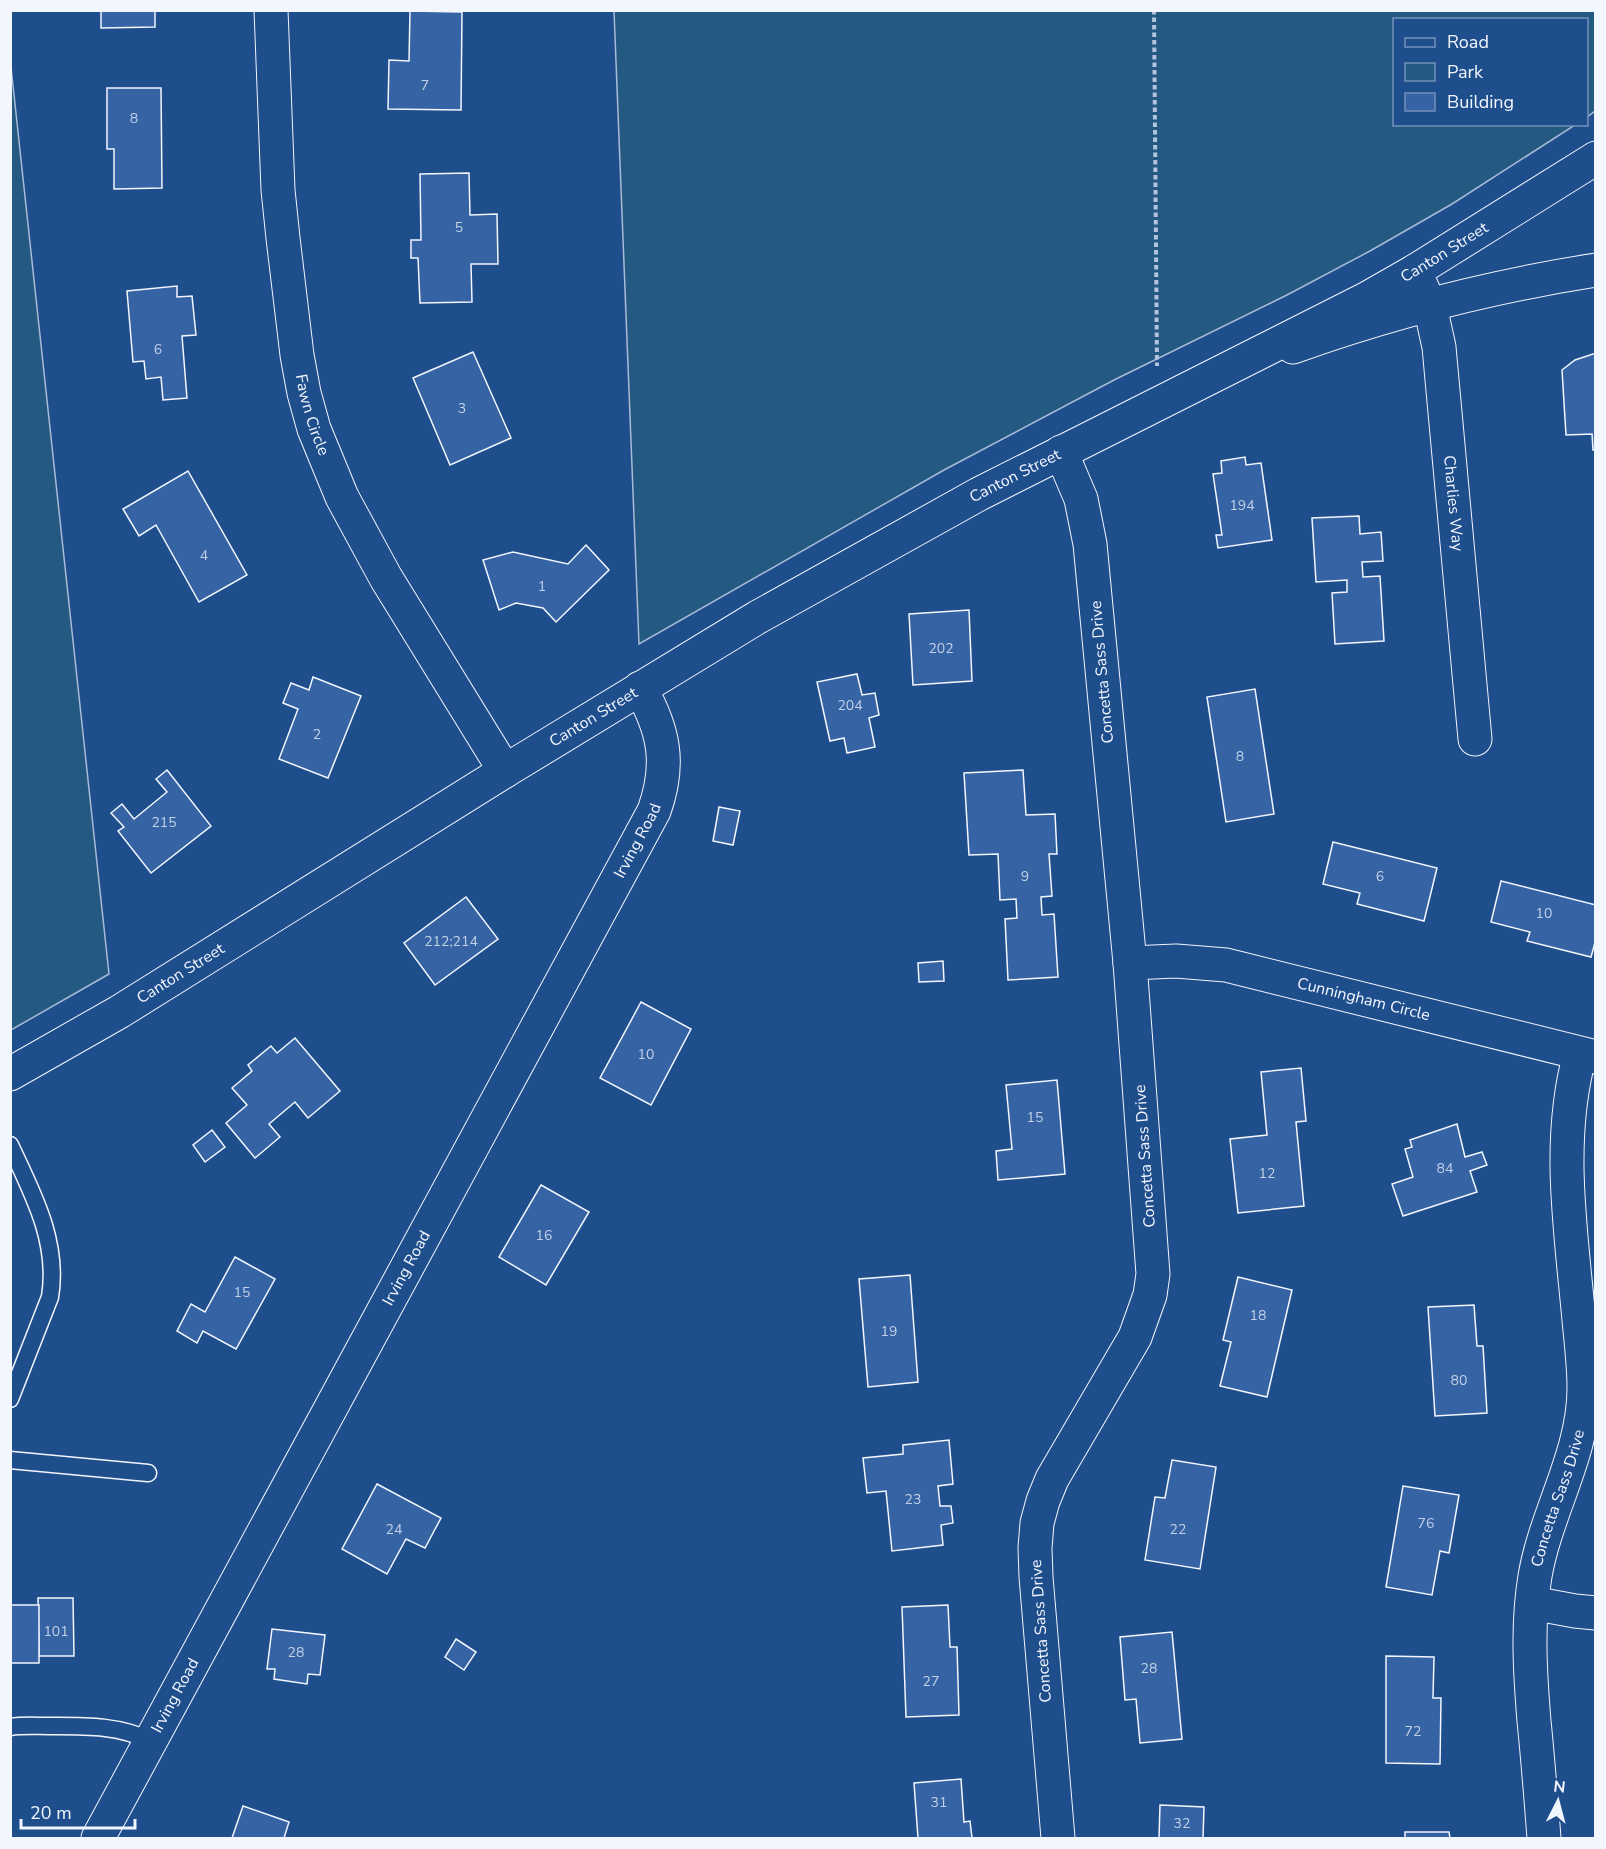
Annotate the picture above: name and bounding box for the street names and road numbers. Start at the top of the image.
street label: Canton Street [1396,217,1493,288]
street label: Fawn Circle [290,372,335,459]
street label: Canton Street [966,443,1065,508]
street label: Charlies Way [1438,454,1469,553]
street label: Concetta Sass Drive [1085,600,1119,744]
street label: Canton Street [545,682,642,752]
street label: Irving Road [609,800,667,882]
street label: Canton Street [133,938,229,1009]
street label: Cunningham Circle [1295,972,1432,1026]
street label: Concetta Sass Drive [1129,1084,1161,1228]
street label: Irving Road [377,1227,436,1310]
street label: Concetta Sass Drive [1526,1427,1590,1569]
street label: Concetta Sass Drive [1025,1559,1057,1703]
street label: Irving Road [146,1654,204,1737]

